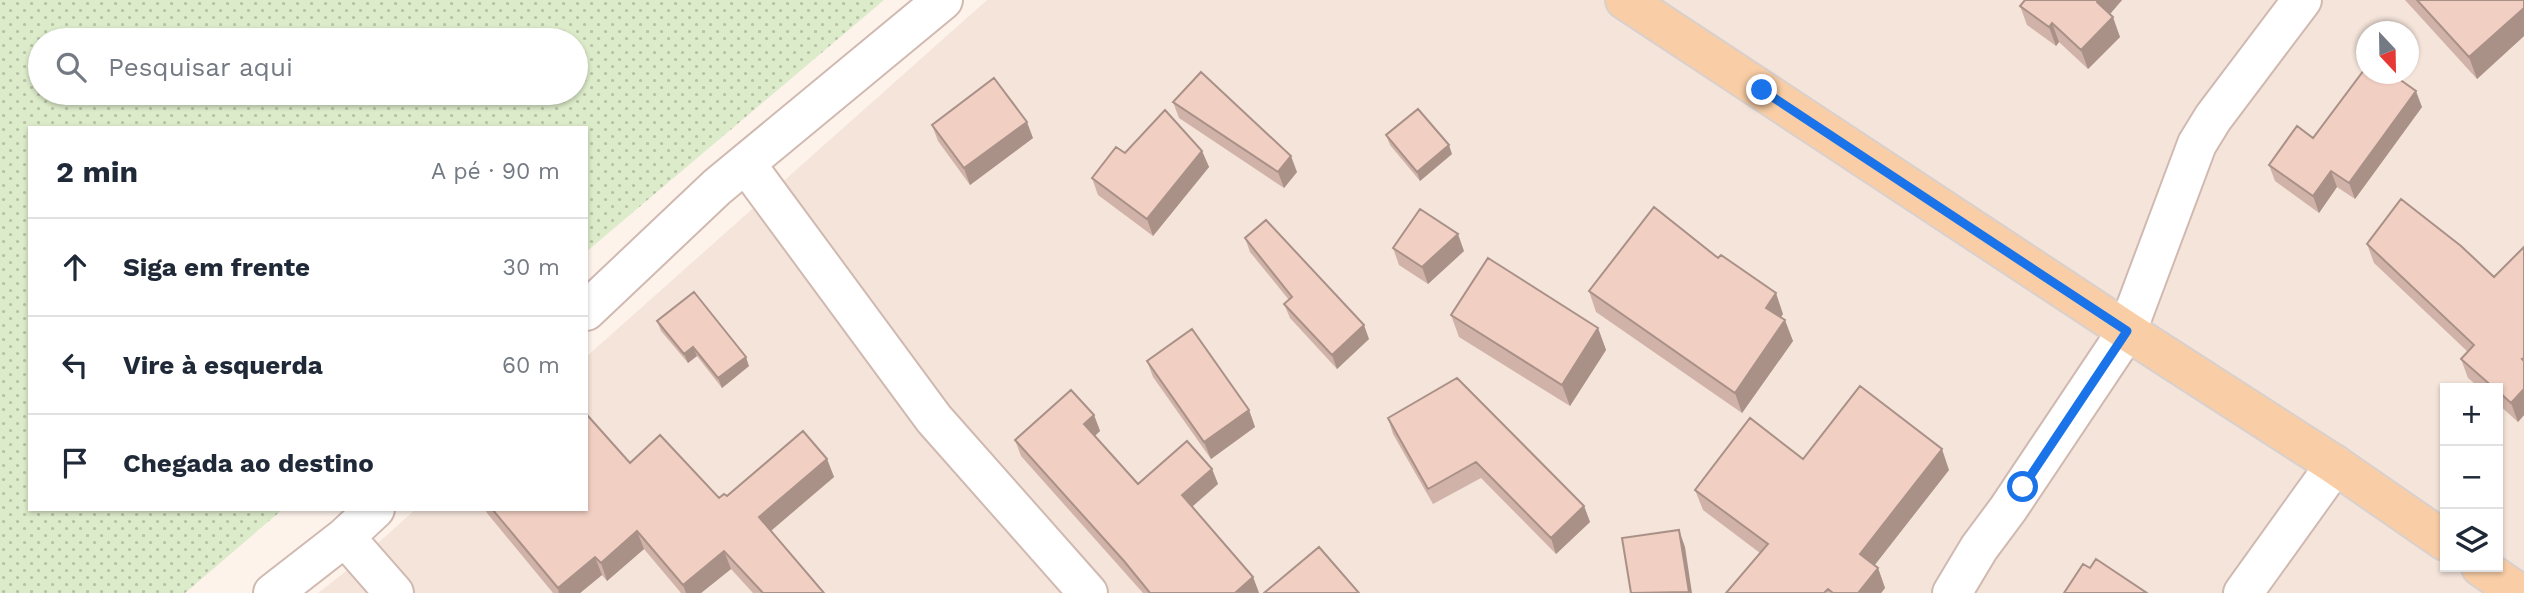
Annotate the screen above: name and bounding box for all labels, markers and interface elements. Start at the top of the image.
north arrow [2356,21,2419,84]
search box [28,28,588,105]
icon: search [52,48,90,86]
text: Pesquisar aqui [108,52,293,82]
route end [1746,74,1777,105]
text: 2 min [56,154,138,189]
text: A pé · 90 m [431,158,560,185]
icon: ahead [56,248,94,286]
text: Siga em frente [123,252,310,282]
text: 30 m [503,254,560,281]
icon: left [56,346,94,384]
text: Vire à esquerda [123,350,323,380]
text: 60 m [502,352,560,379]
map controls [2440,383,2503,572]
button: + [2440,383,2503,446]
icon: arrive [56,444,94,482]
button: − [2440,446,2503,509]
text: Chegada ao destino [123,448,374,478]
route start [2007,471,2038,502]
button: layers [2440,509,2503,572]

